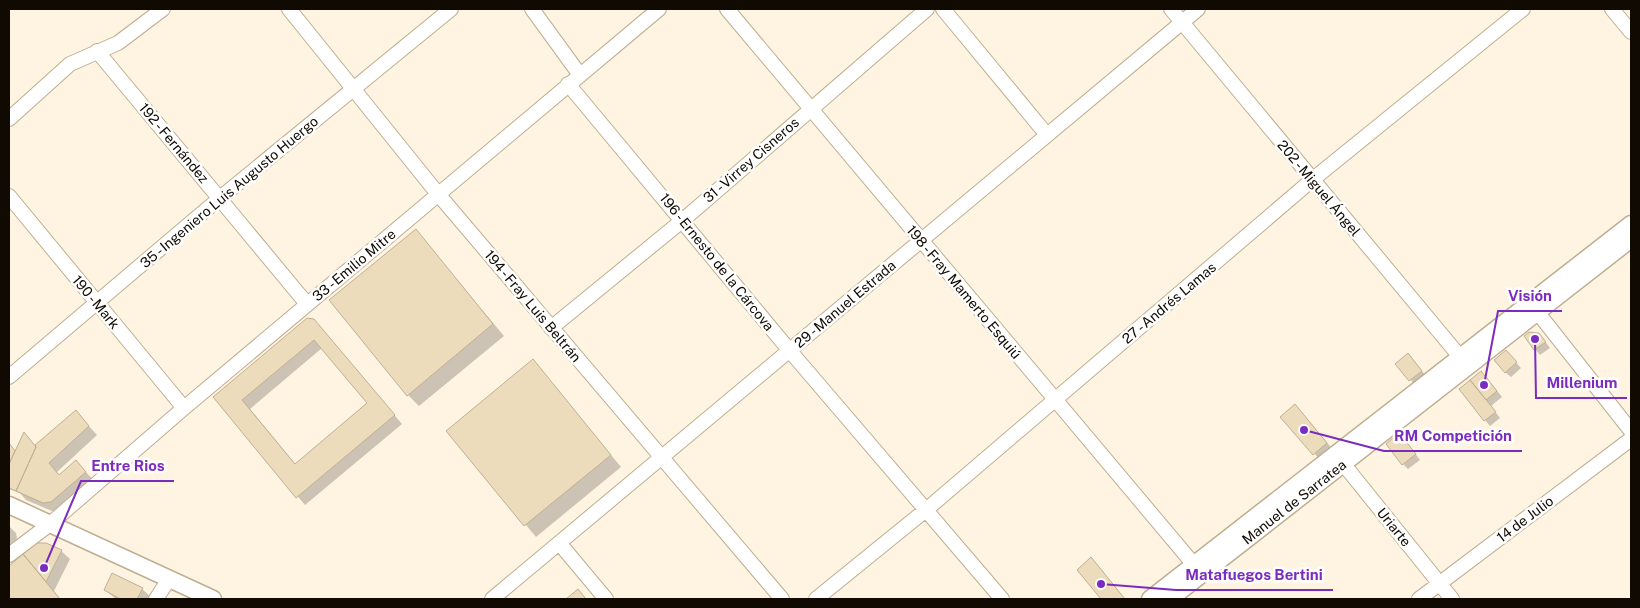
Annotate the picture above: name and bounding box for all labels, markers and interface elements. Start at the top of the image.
street label: 192 - Fernández [136,100,212,186]
street label: 35 - Ingeniero Luis Augusto Huergo [137,113,321,271]
street label: 31 - Virrey Cisneros [700,114,802,206]
street label: 202 - Miguel Ángel [1274,136,1365,239]
street label: 196 - Ernesto de la Cárcova [657,190,777,334]
street label: 198 - Fray Mamerto Esquiú [903,222,1025,362]
street label: 33 - Emilio Mitre [309,226,399,304]
street label: 194 - Fray Luis Beltrán [482,247,584,365]
street label: 29 - Manuel Estrada [791,257,899,351]
street label: 27 - Andrés Lamas [1119,259,1219,347]
street label: 190 - Mark [69,272,123,332]
callout: Visión [1498,281,1562,311]
text: Visión [1508,287,1552,304]
callout: Millenium [1536,368,1627,398]
text: Millenium [1547,374,1617,391]
callout: RM Competición [1384,421,1522,451]
text: RM Competición [1394,427,1512,444]
callout: Entre Rios [81,451,174,481]
street label: Manuel de Sarratea [1239,456,1349,548]
text: Entre Rios [91,457,165,474]
street label: 14 de Julio [1494,493,1556,545]
street label: Uriarte [1374,504,1414,550]
callout: Matafuegos Bertini [1176,560,1333,590]
text: Matafuegos Bertini [1185,566,1323,583]

